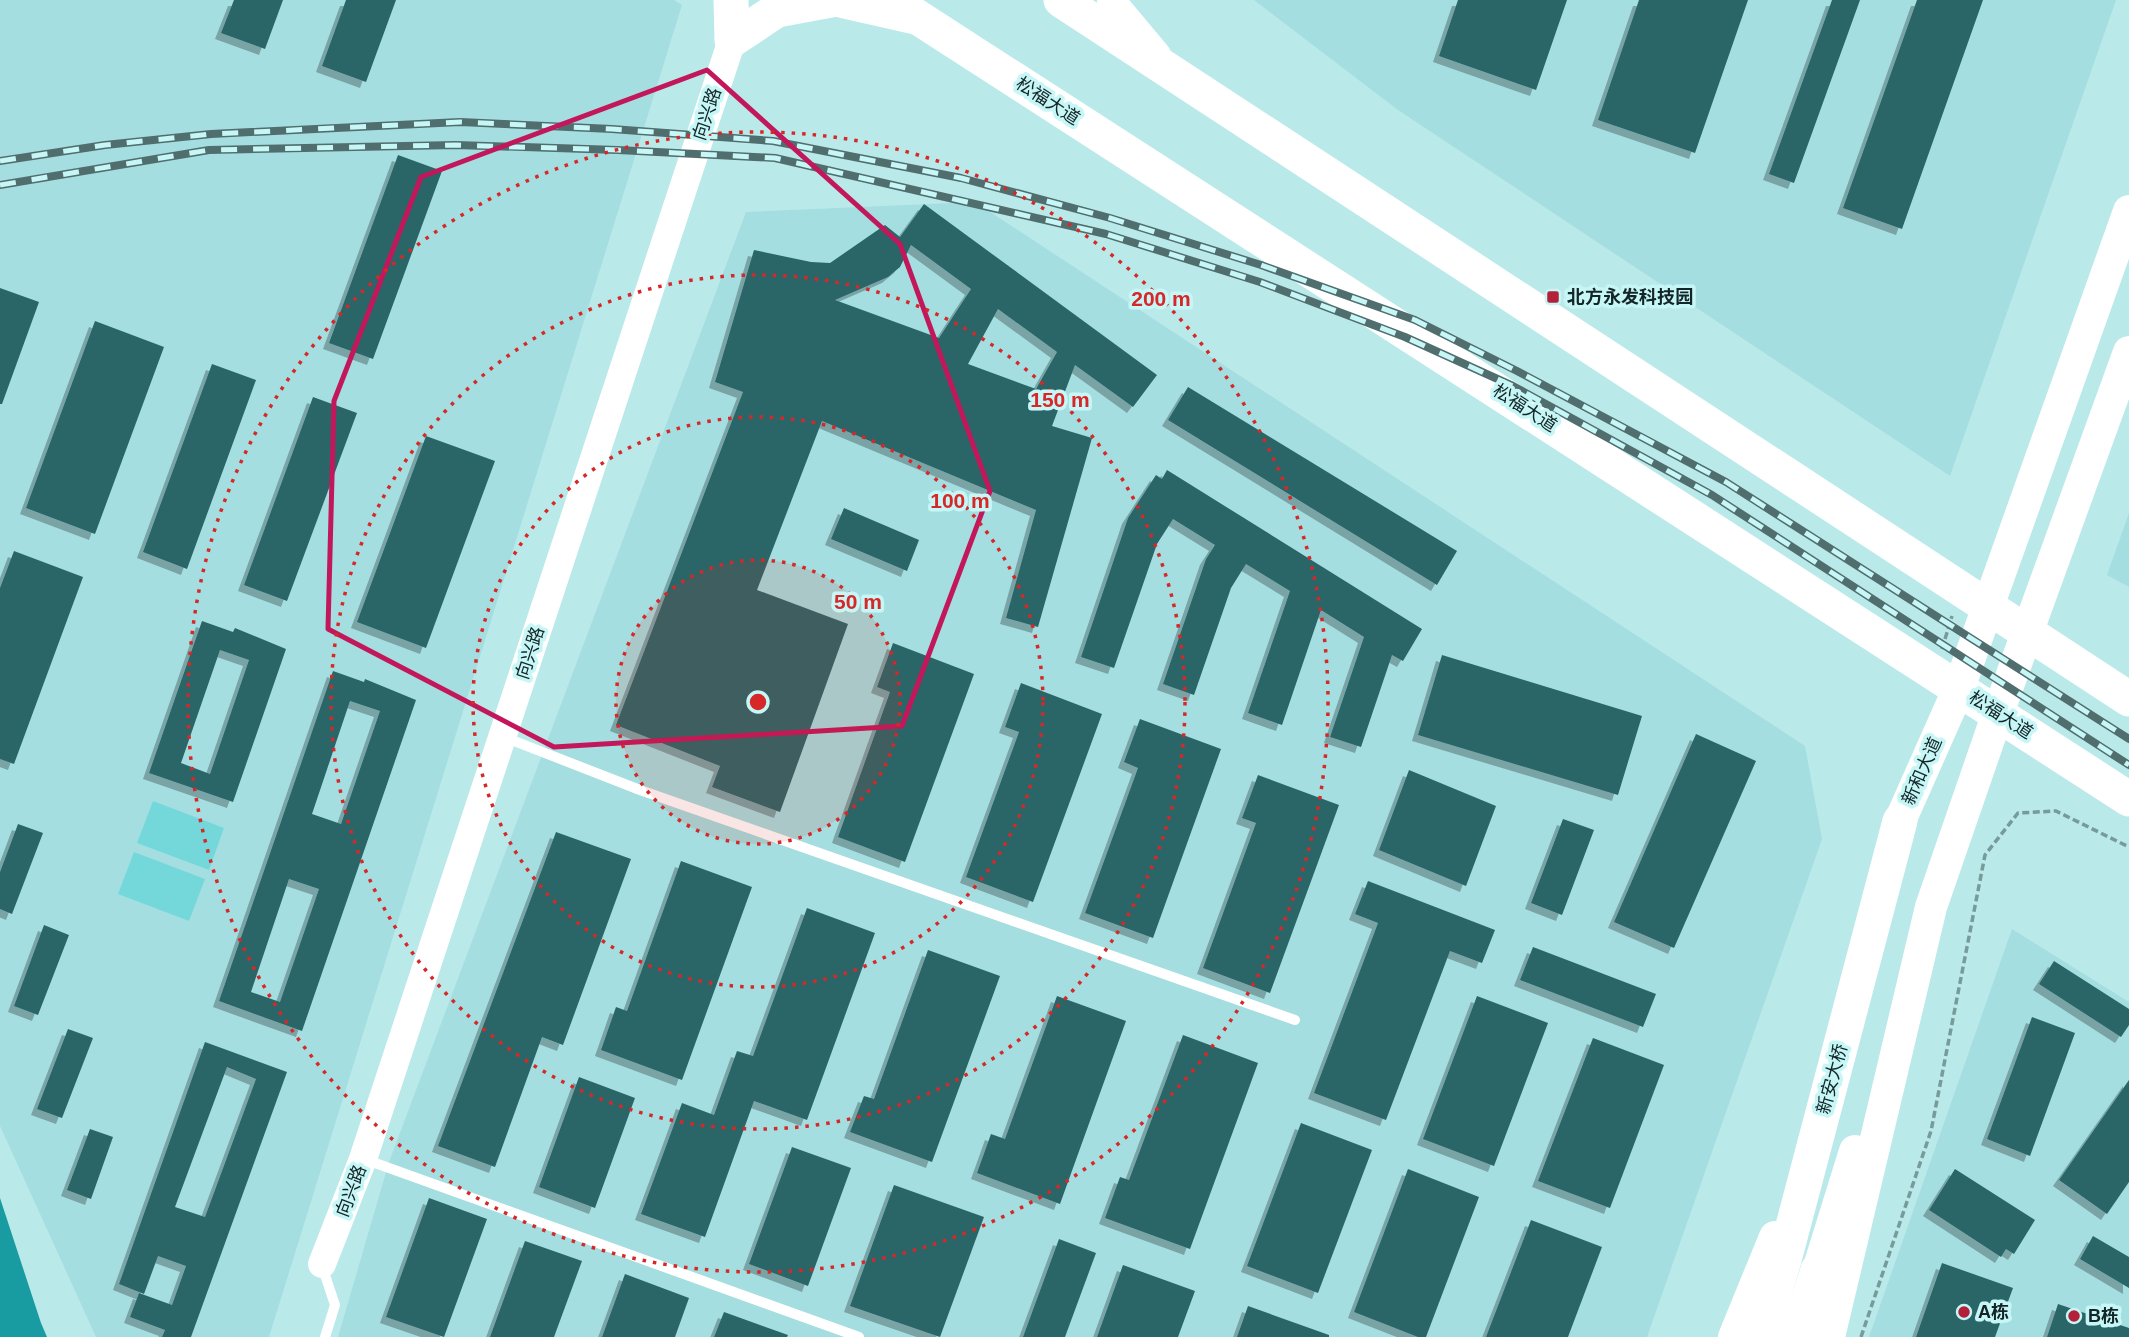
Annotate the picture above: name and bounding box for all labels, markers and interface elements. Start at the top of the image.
street label: 松福大道 [1012,73,1084,129]
street label: 向兴路 [689,85,725,143]
text: 200 m [1131,287,1191,310]
place label: 北方永发科技园 [1567,287,1693,307]
marker: 北方永发科技园 [1545,289,1561,305]
street label: 松福大道 [1489,380,1561,436]
text: 150 m [1030,388,1090,411]
text: 100 m [930,489,990,512]
text: 50 m [834,590,882,613]
street label: 向兴路 [512,624,548,682]
street label: 松福大道 [1965,687,2037,743]
centre of rings [746,690,770,714]
street label: 新和大道 [1898,734,1946,808]
street label: 新安大桥 [1813,1042,1851,1116]
street label: 向兴路 [332,1162,370,1220]
place label: A栋 [1978,1302,2009,1322]
marker: A栋 [1956,1304,1972,1320]
place label: B栋 [2088,1306,2119,1326]
marker: B栋 [2066,1308,2082,1324]

